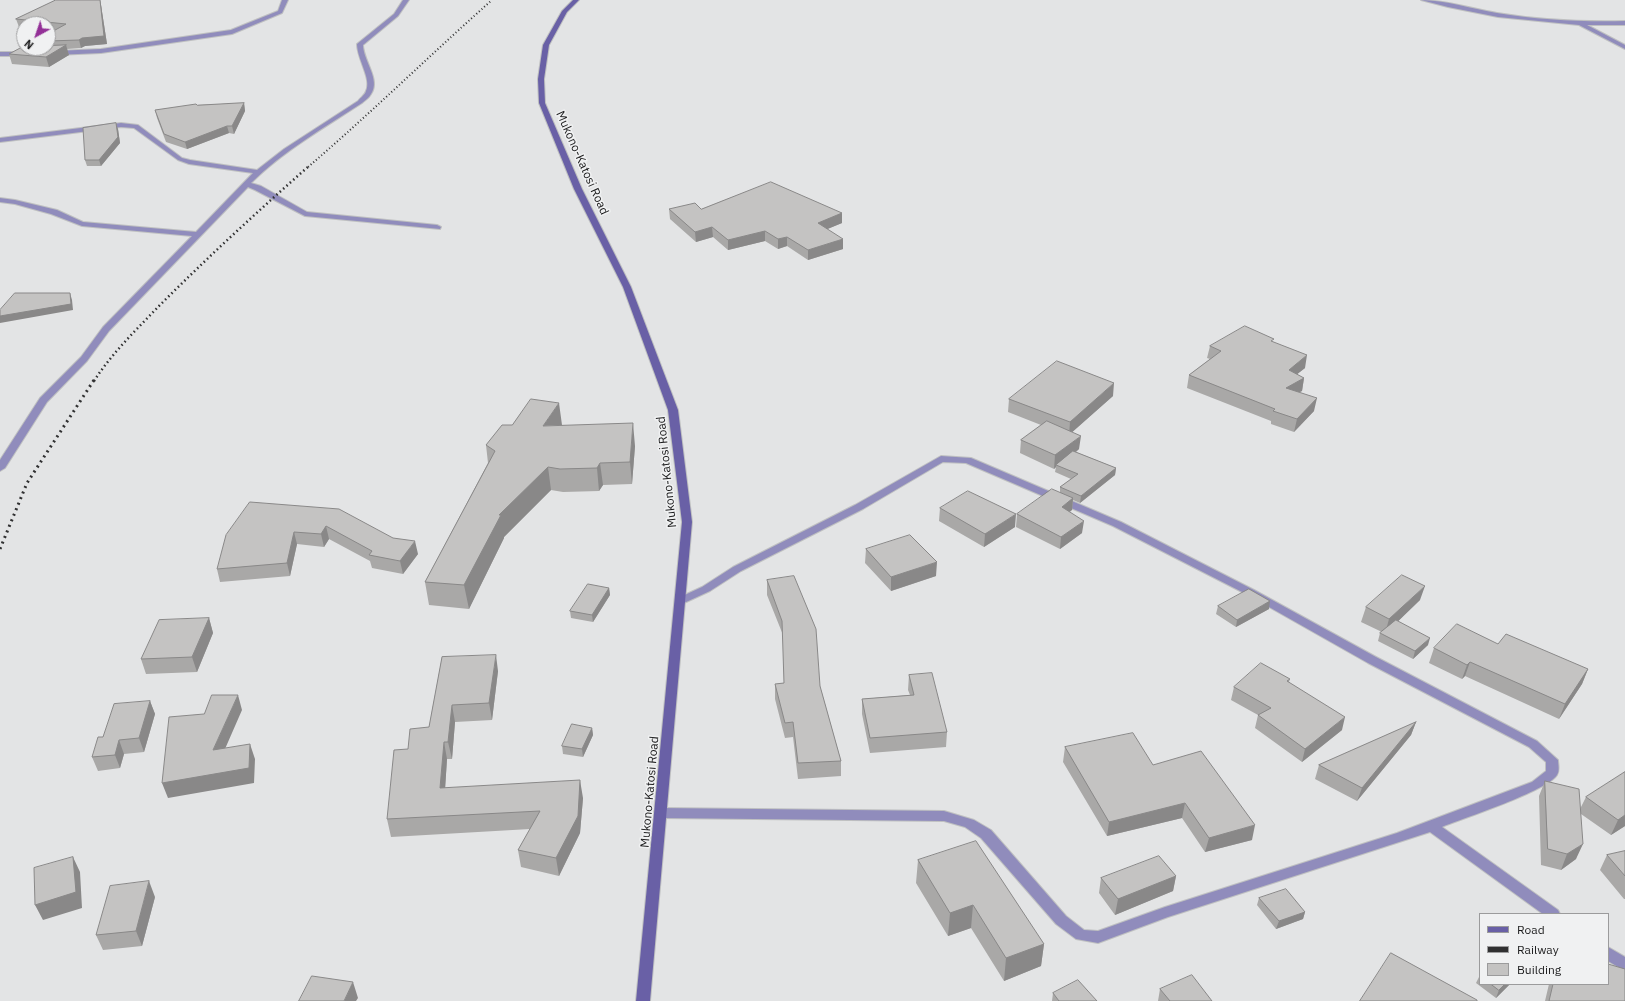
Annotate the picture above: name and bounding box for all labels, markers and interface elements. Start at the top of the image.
north arrow [16,16,56,56]
text: N [21,37,36,52]
street label: Mukono-Katosi Road [553,109,611,217]
street label: Mukono-Katosi Road [654,416,680,528]
street label: Mukono-Katosi Road [638,736,662,848]
legend [1479,913,1609,985]
text: Road [1517,922,1545,937]
text: Railway [1517,942,1559,957]
text: Building [1517,962,1561,977]

